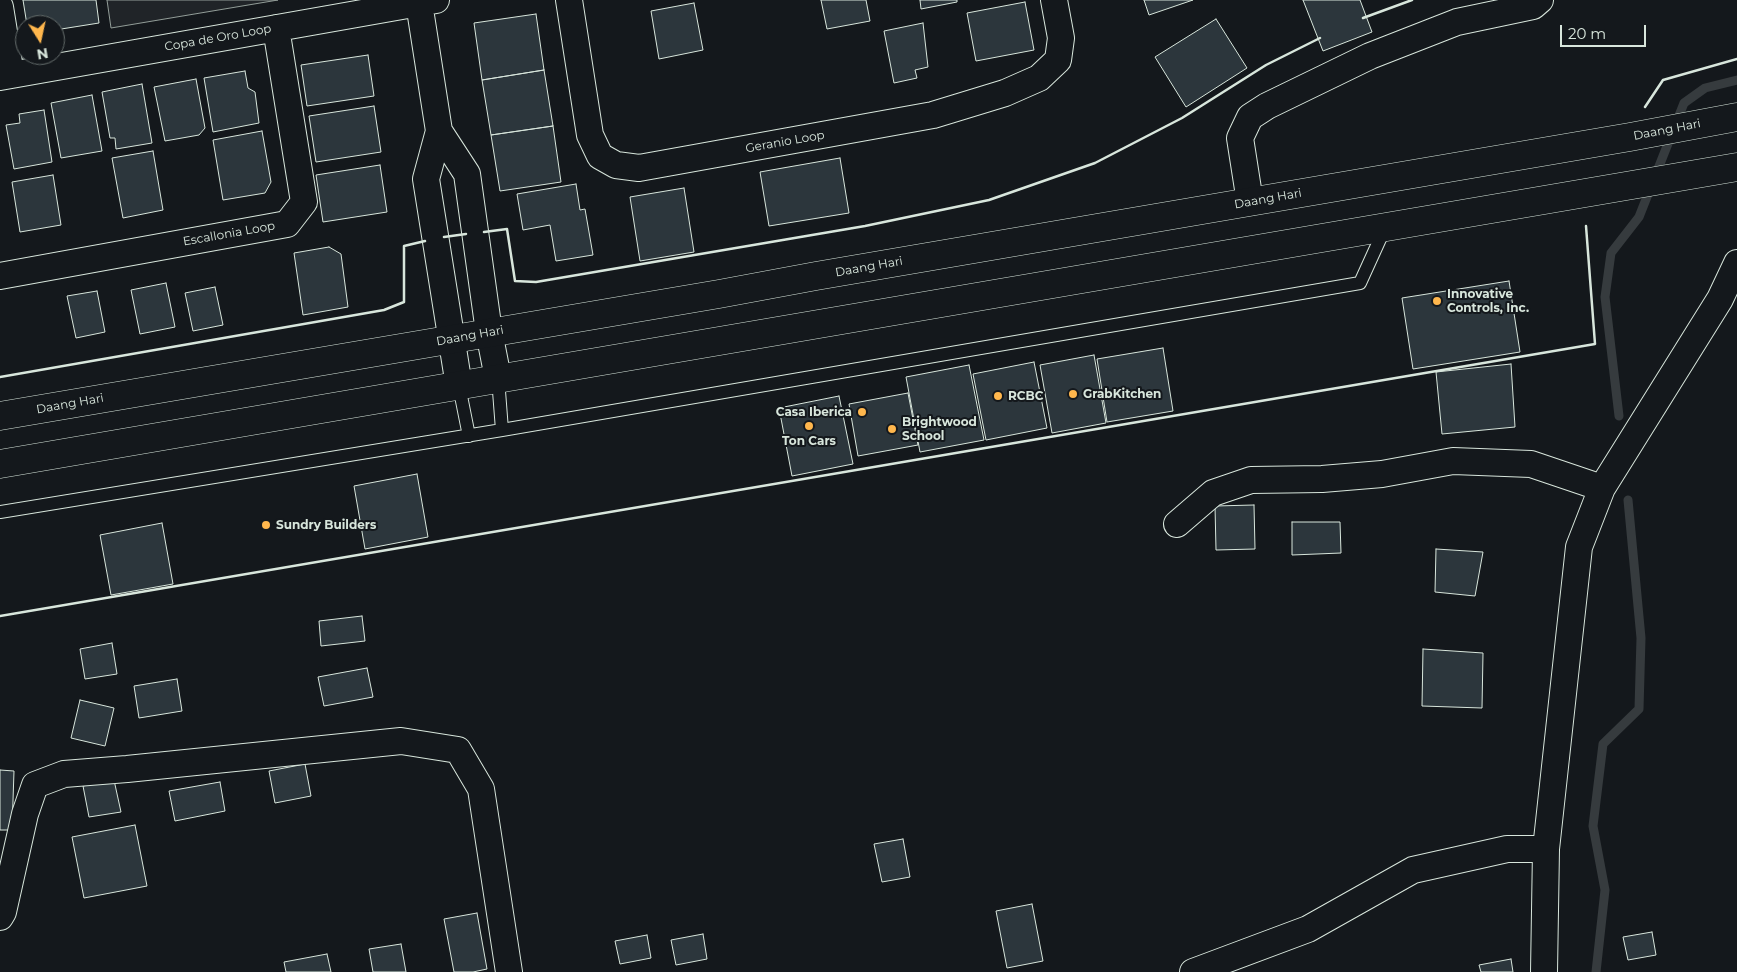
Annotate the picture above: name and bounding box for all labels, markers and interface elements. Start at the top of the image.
north arrow [15,15,65,65]
scale bar [1562,15,1648,47]
street label: Copa de Oro Loop [163,22,273,54]
text: 20 m [1568,24,1606,43]
text: N [35,44,50,64]
street label: Daang Hari [1632,116,1702,144]
street label: Geranio Loop [744,128,826,156]
street label: Daang Hari [1233,186,1303,212]
street label: Escallonia Loop [182,219,276,249]
street label: Daang Hari [834,254,904,280]
place label: Innovative Controls, Inc. [1447,287,1529,315]
marker: Innovative Controls, Inc. [1431,295,1443,307]
street label: Daang Hari [435,323,505,349]
place label: GrabKitchen [1083,387,1161,401]
marker: GrabKitchen [1067,388,1079,400]
place label: RCBC [1008,389,1043,403]
marker: RCBC [992,390,1004,402]
street label: Daang Hari [35,391,105,417]
place label: Casa Iberica [776,405,852,419]
marker: Casa Iberica [856,406,868,418]
place label: Brightwood School [902,415,977,443]
marker: Ton Cars [803,420,815,432]
marker: Brightwood School [886,423,898,435]
place label: Ton Cars [782,434,836,448]
place label: Sundry Builders [276,518,376,532]
marker: Sundry Builders [260,519,272,531]

